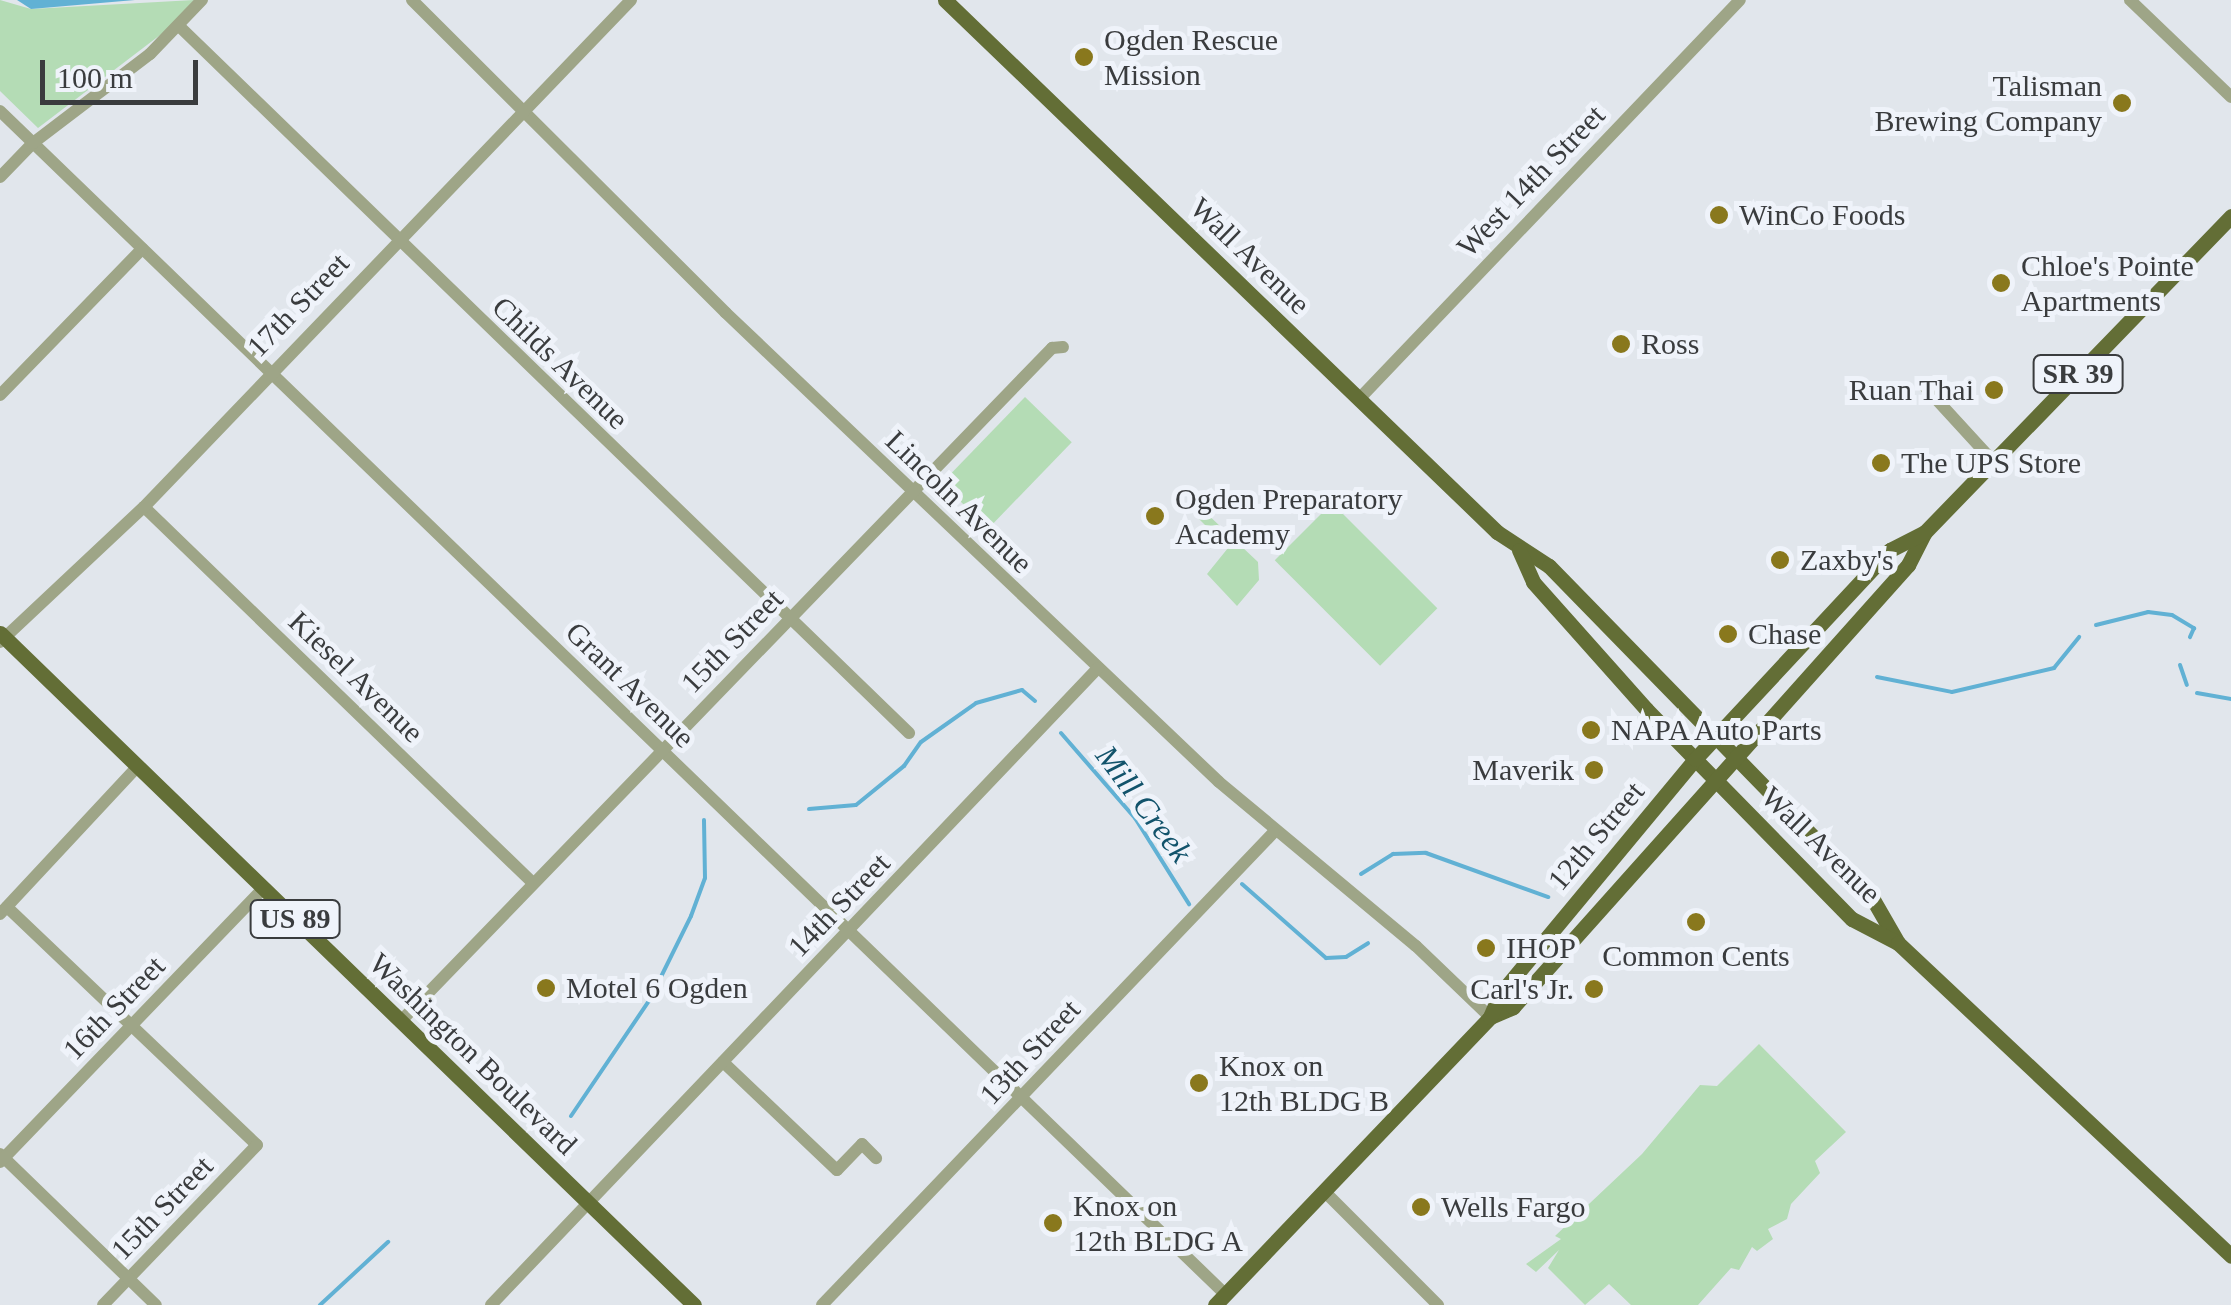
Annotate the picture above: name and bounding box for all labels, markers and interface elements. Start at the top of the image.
place label: Ogden Rescue Mission [1104,22,1278,92]
scale bar [45,40,202,102]
marker: Ogden Rescue Mission [1073,46,1095,68]
text: 100 m [57,61,133,94]
place label: Talisman Brewing Company [1875,68,2102,138]
marker: Talisman Brewing Company [2111,92,2133,114]
street label: West 14th Street [1449,97,1613,265]
street label: Wall Avenue [1182,189,1318,323]
place label: WinCo Foods [1739,197,1905,233]
marker: WinCo Foods [1708,204,1730,226]
street label: 17th Street [240,245,356,365]
place label: Chloe's Pointe Apartments [2021,248,2194,318]
marker: Chloe's Pointe Apartments [1990,272,2012,294]
street label: Childs Avenue [484,289,636,437]
place label: Ross [1641,326,1699,362]
marker: Ross [1610,333,1632,355]
road number: SR 39 [2030,351,2126,397]
place label: Ruan Thai [1848,372,1974,408]
marker: Ruan Thai [1983,379,2005,401]
street label: Lincoln Avenue [877,422,1041,582]
place label: The UPS Store [1901,445,2081,481]
marker: The UPS Store [1870,452,1892,474]
place label: Ogden Preparatory Academy [1175,481,1402,552]
marker: Ogden Preparatory Academy [1144,505,1166,527]
place label: Zaxby's [1800,542,1894,578]
marker: Zaxby's [1769,549,1791,571]
street label: 15th Street [674,581,790,701]
street label: Kiesel Avenue [280,603,432,751]
street label: Grant Avenue [557,614,703,756]
place label: Chase [1748,616,1821,652]
marker: Chase [1717,623,1739,645]
place label: NAPA Auto Parts [1611,712,1825,748]
marker: NAPA Auto Parts [1580,719,1602,741]
water label: Mill Creek [1088,738,1200,870]
place label: Maverik [1472,752,1574,788]
marker: Maverik [1583,759,1605,781]
street label: 12th Street [1540,774,1652,898]
street label: Wall Avenue [1753,778,1889,912]
street label: 14th Street [781,845,897,965]
road number: US 89 [248,896,342,942]
marker: Common Cents [1685,911,1707,933]
place label: IHOP [1506,930,1576,966]
marker: IHOP [1475,937,1497,959]
place label: Common Cents [1602,938,1790,974]
street label: Washington Boulevard [362,946,584,1162]
street label: 16th Street [56,948,172,1068]
place label: Motel 6 Ogden [566,970,748,1006]
place label: Carl's Jr. [1470,971,1574,1007]
marker: Motel 6 Ogden [535,977,557,999]
marker: Carl's Jr. [1583,978,1605,1000]
street label: 13th Street [972,992,1088,1112]
place label: Knox on 12th BLDG B [1219,1048,1389,1118]
marker: Knox on 12th BLDG B [1188,1072,1210,1094]
street label: 15th Street [104,1148,220,1268]
place label: Knox on 12th BLDG A [1073,1188,1245,1258]
place label: Wells Fargo [1441,1189,1586,1225]
marker: Wells Fargo [1410,1196,1432,1218]
marker: Knox on 12th BLDG A [1042,1212,1064,1234]

